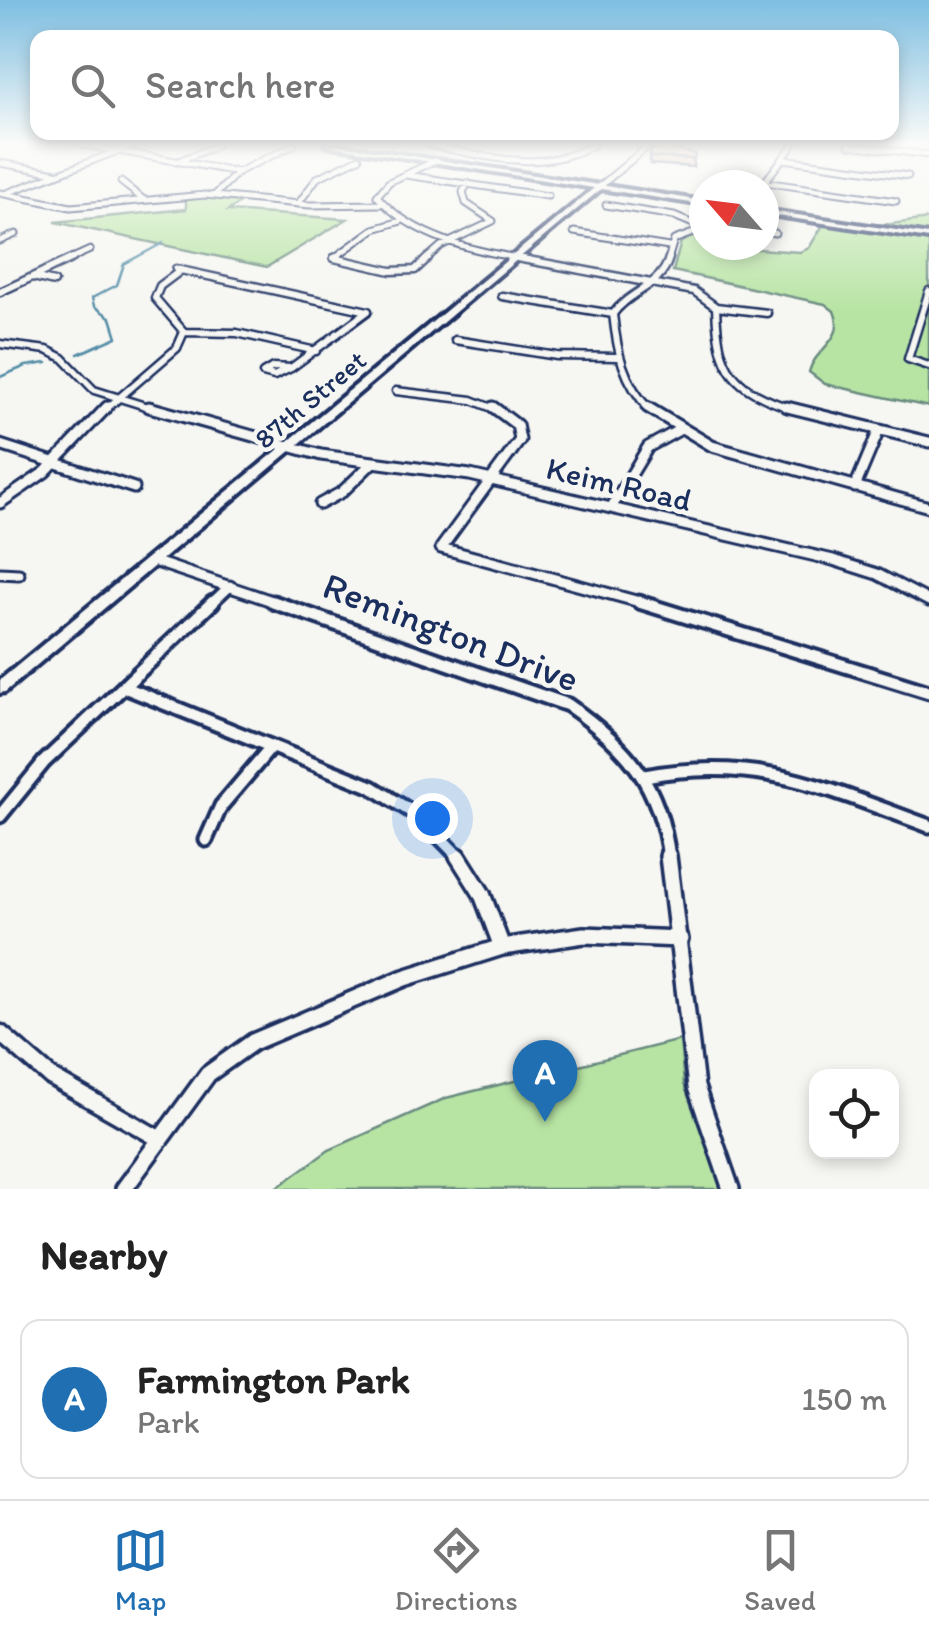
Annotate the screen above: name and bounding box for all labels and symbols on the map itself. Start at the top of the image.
north arrow [689,170,779,260]
street label: 87th Street [247,343,373,455]
street label: Keim Road [543,449,695,519]
street label: Remington Drive [317,562,585,702]
your location [407,793,458,844]
pin: A [512,1040,578,1122]

